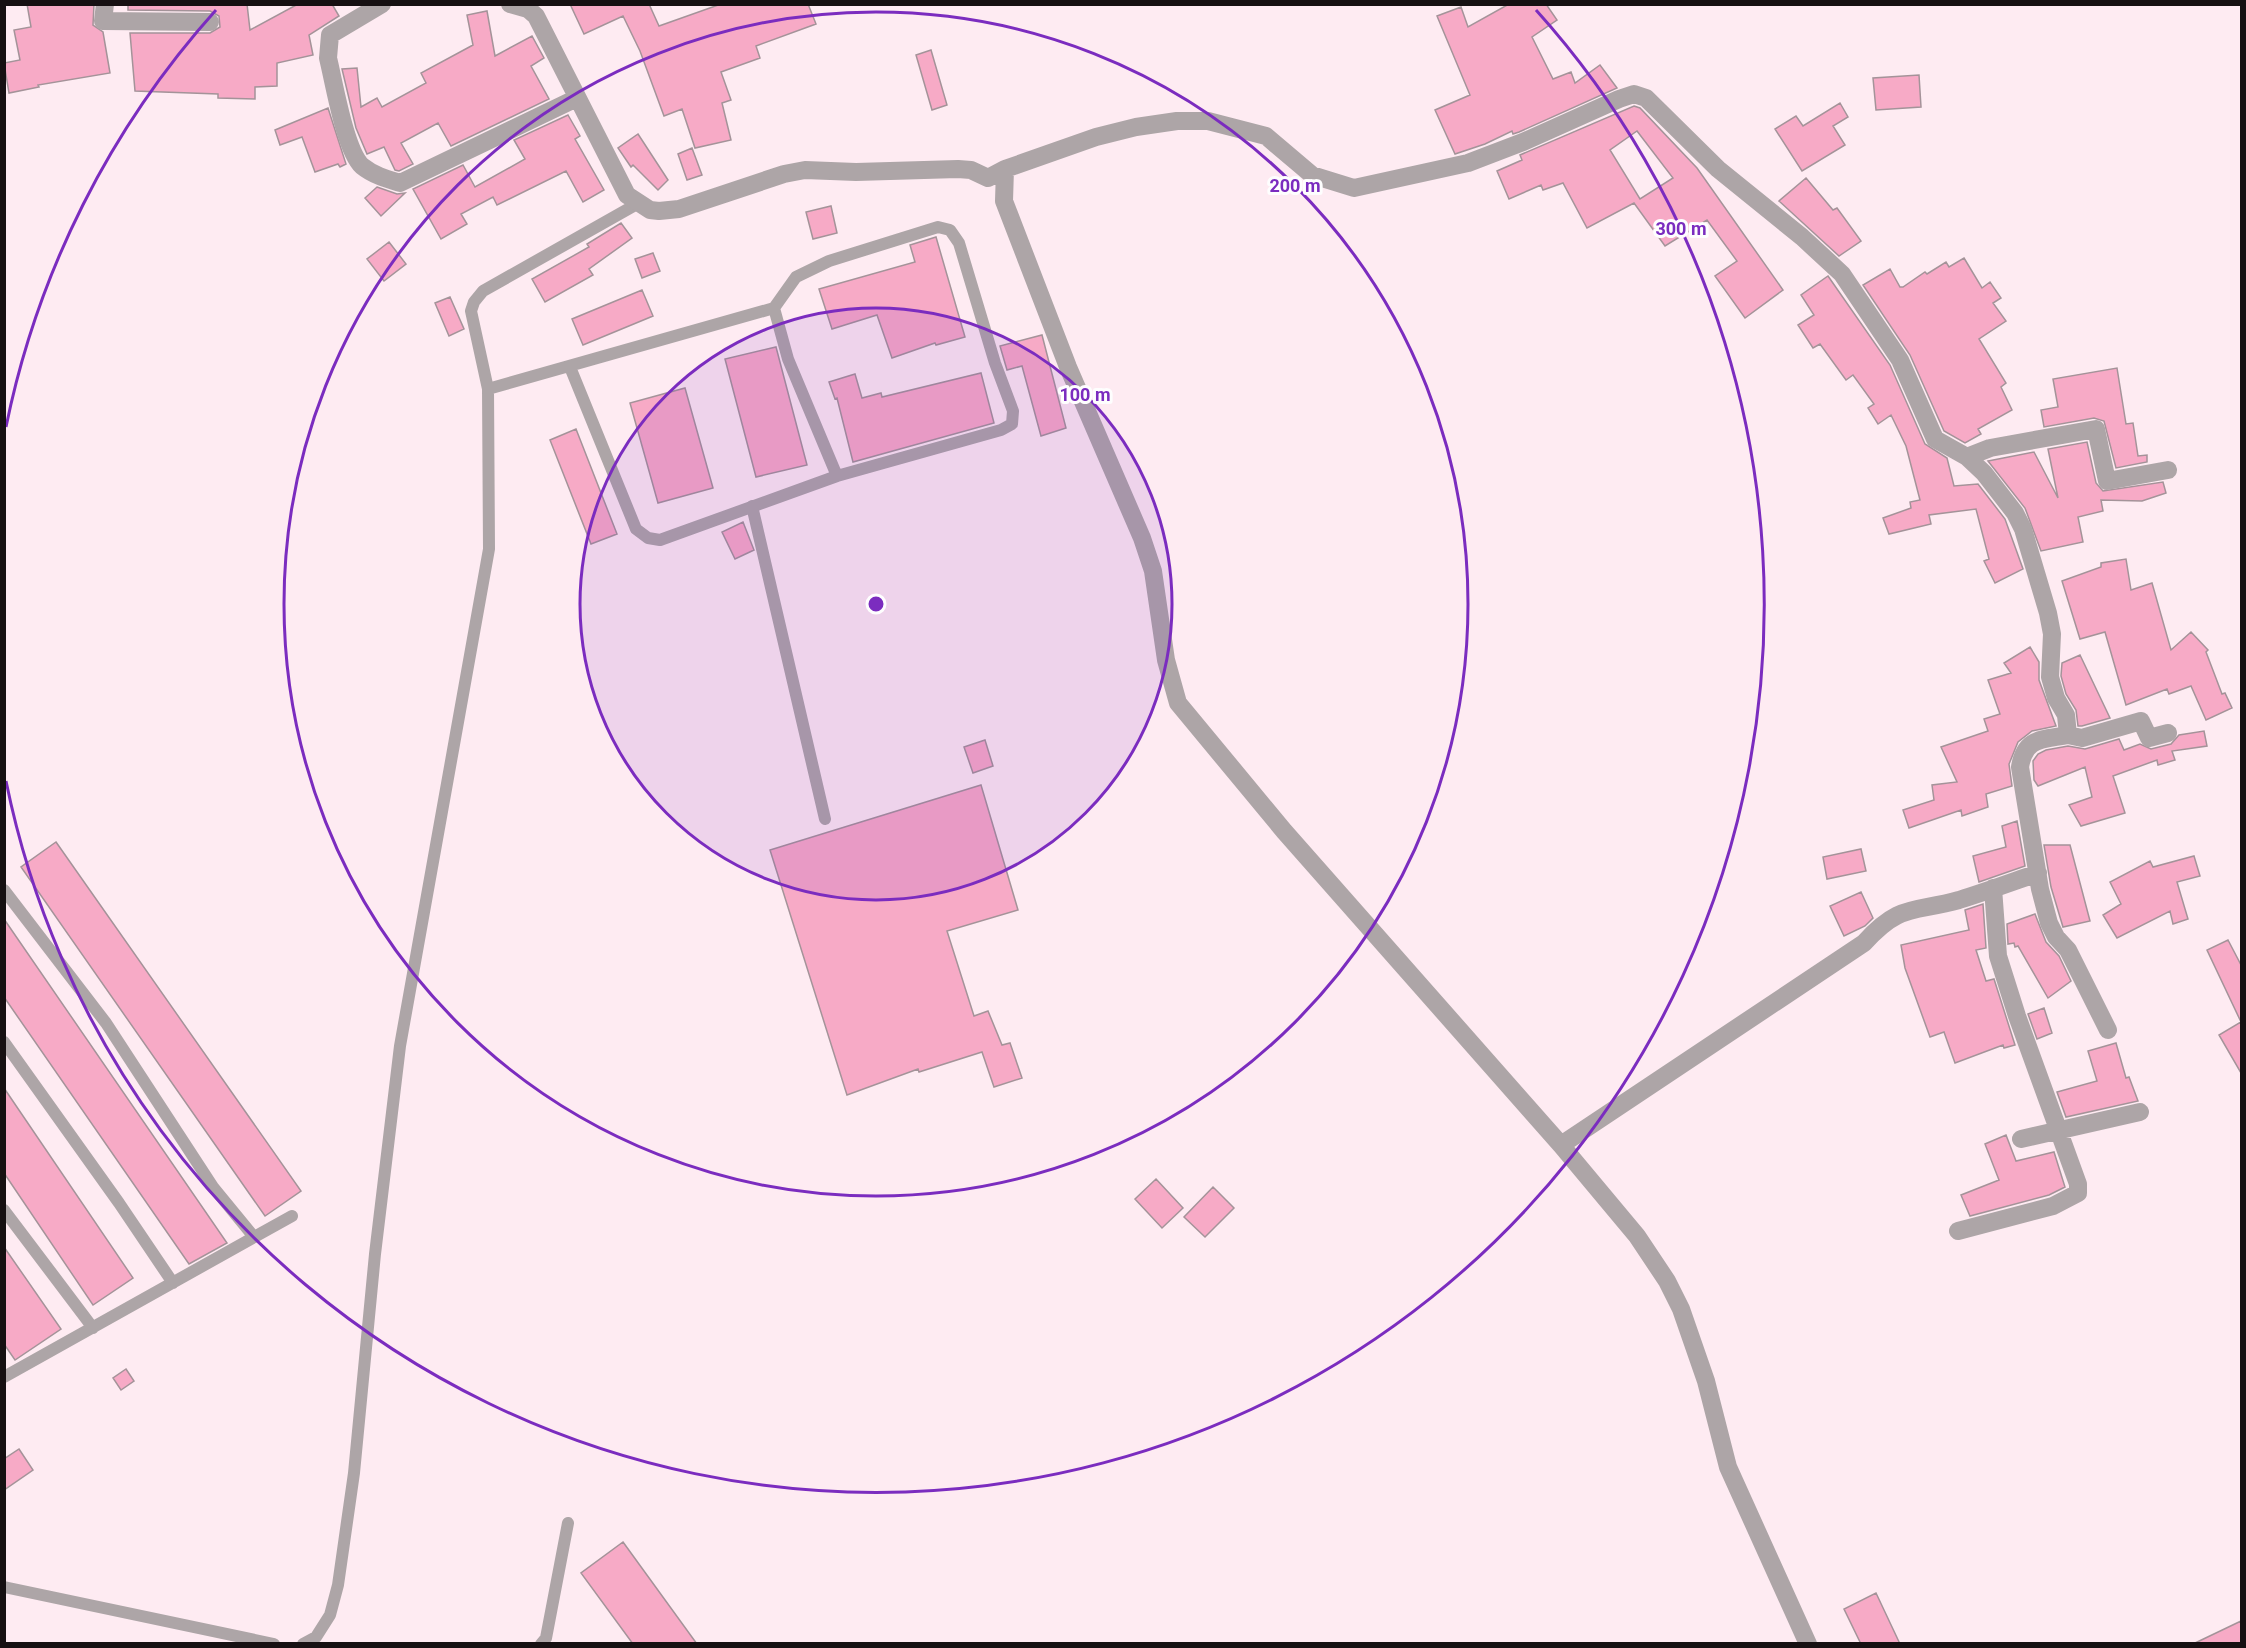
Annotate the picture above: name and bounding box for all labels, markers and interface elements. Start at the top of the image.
text: 200 m [1269,175,1321,196]
text: 300 m [1655,218,1707,239]
text: 100 m [1059,384,1111,405]
centre of rings [866,594,886,614]

